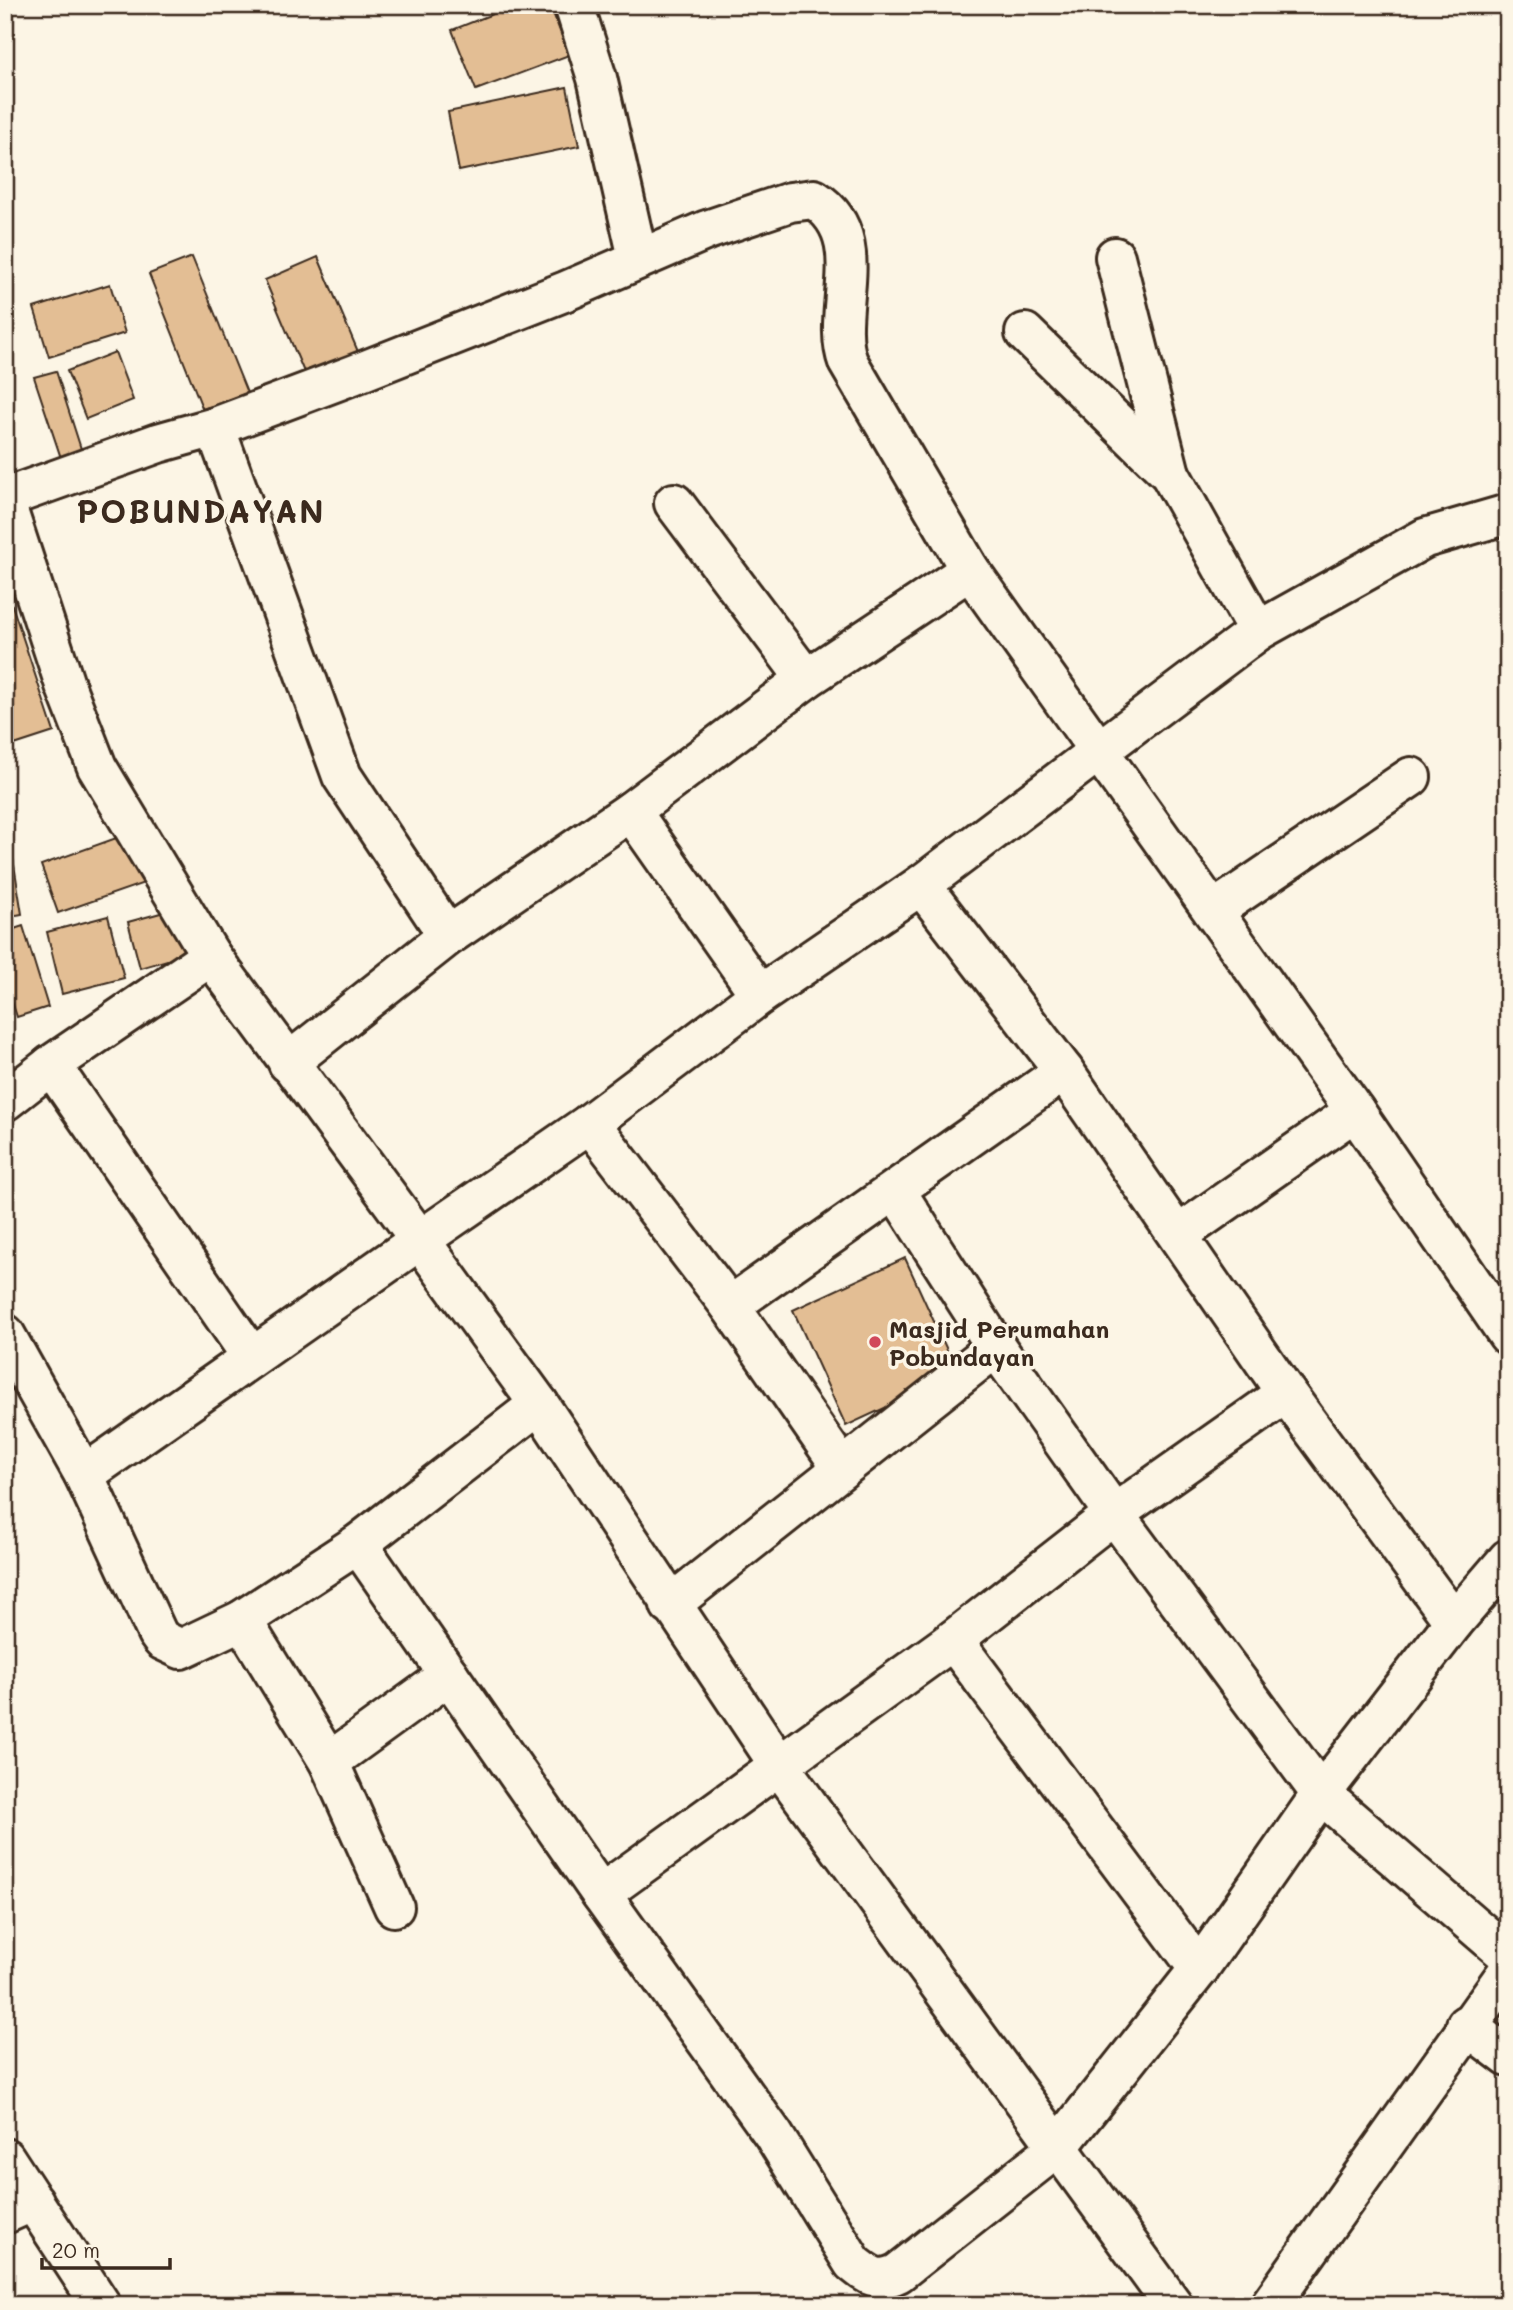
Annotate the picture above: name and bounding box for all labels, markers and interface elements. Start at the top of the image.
district label: POBUNDAYAN [76,489,326,531]
place label: Masjid Perumahan Pobundayan [889,1313,1109,1372]
marker: Masjid Perumahan Pobundayan [867,1334,883,1350]
scale bar [42,2226,170,2270]
text: 20 m [52,2236,100,2263]

